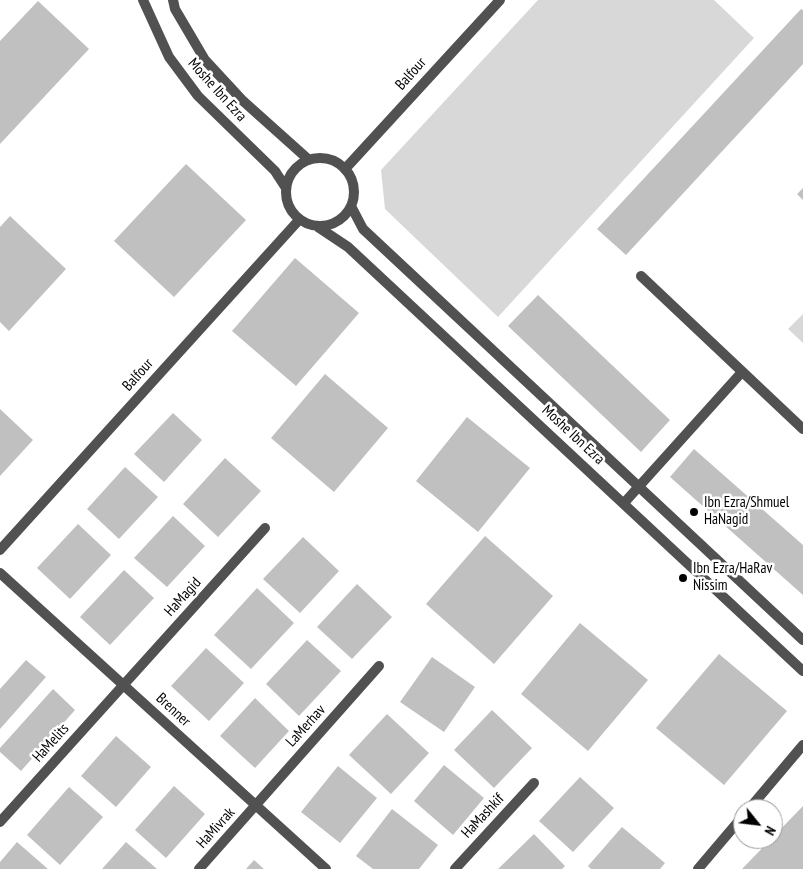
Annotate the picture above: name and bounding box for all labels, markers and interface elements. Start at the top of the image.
street label: Balfour [392,54,430,94]
street label: Moshe Ibn Ezra [184,55,250,125]
street label: Balfour [119,355,157,395]
street label: Moshe Ibn Ezra [538,402,608,468]
place label: Ibn Ezra/Shmuel HaNagid [704,494,789,529]
marker: Ibn Ezra/Shmuel HaNagid [688,506,700,518]
place label: Ibn Ezra/HaRav Nissim [693,560,772,595]
marker: Ibn Ezra/HaRav Nissim [677,572,689,584]
street label: HaMagid [161,574,205,620]
street label: Brenner [152,689,194,731]
street label: LaMerhav [282,701,330,751]
street label: HaMelits [29,720,73,766]
street label: HaMashkif [458,790,508,842]
north arrow [733,799,783,849]
street label: HaMivrak [193,804,239,852]
text: N [761,823,780,838]

